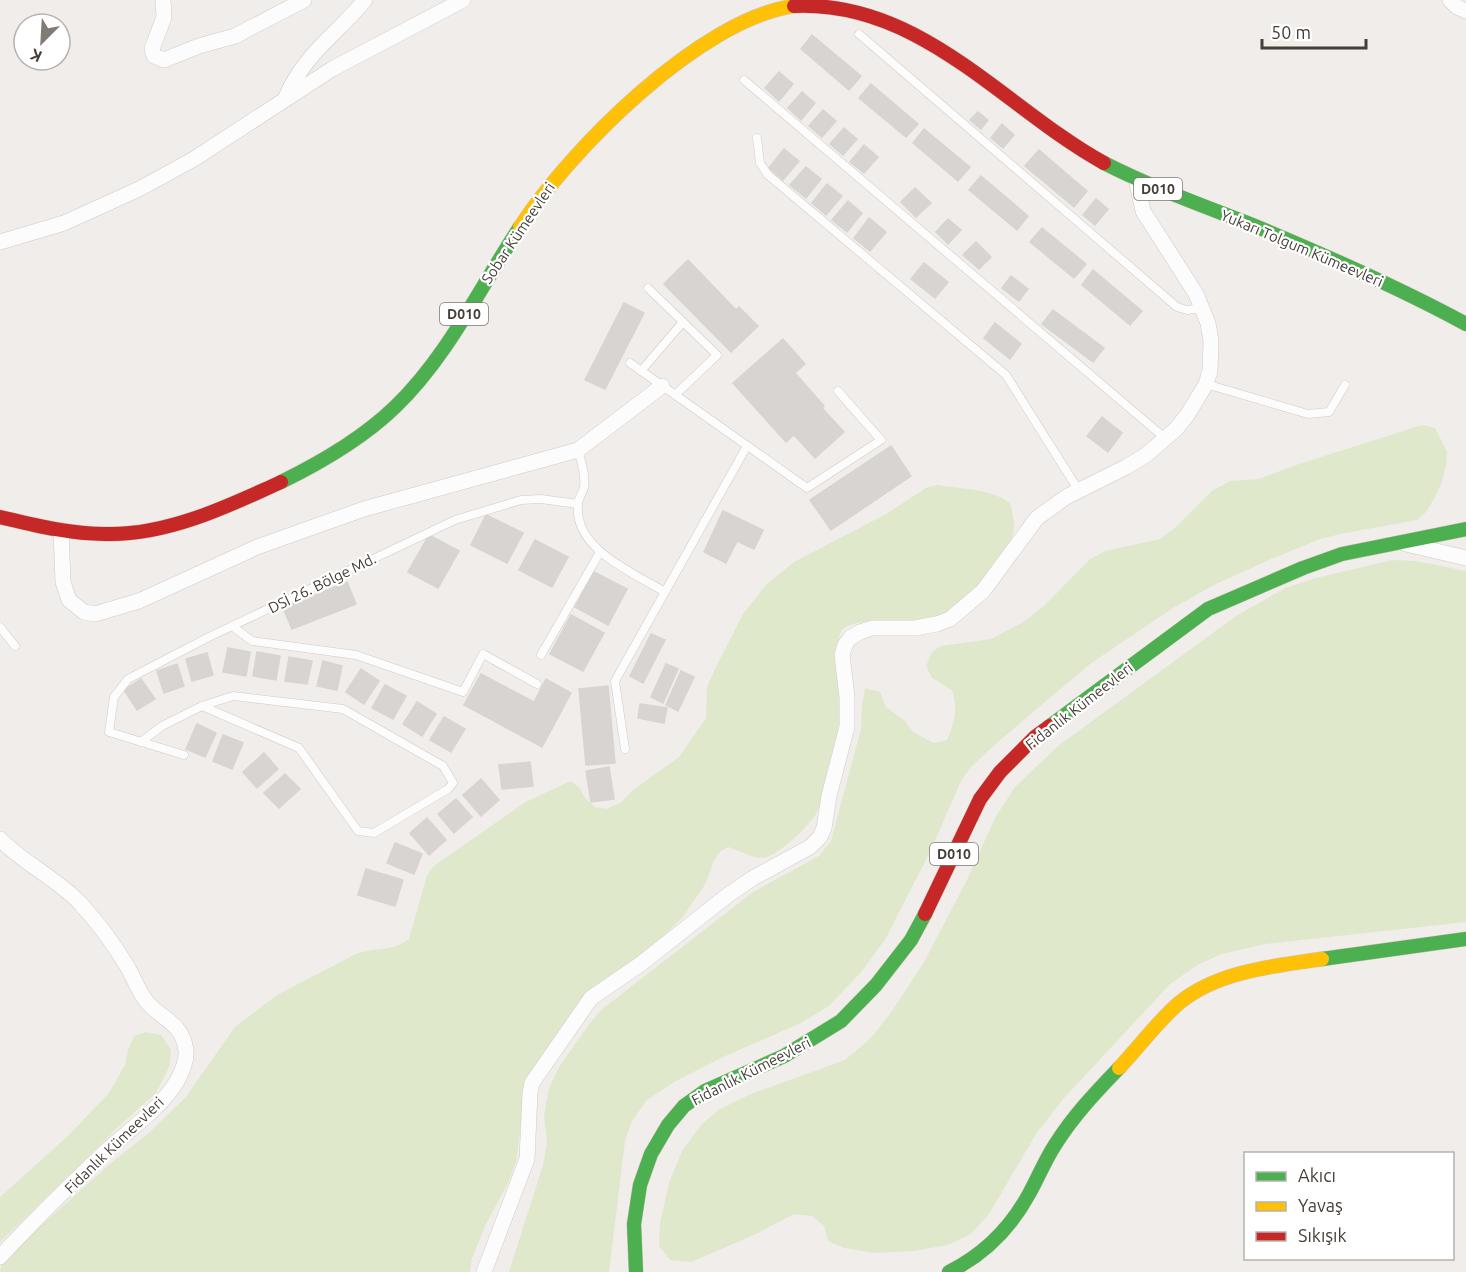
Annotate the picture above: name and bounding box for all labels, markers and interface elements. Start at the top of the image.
north arrow [12,12,72,72]
scale bar [1262,12,1366,50]
text: 50 m [1271,22,1311,42]
text: K [27,45,44,66]
road number: D010 [1134,178,1182,200]
street label: Sobar Kümeevleri [478,179,558,287]
street label: Yukarı Tolgum Kümeevleri [1218,206,1386,290]
road number: D010 [440,303,488,325]
street label: DSİ 26. Bölge Md. [265,550,379,616]
street label: Fidanlık Kümeevleri [1022,659,1136,753]
road number: D010 [930,843,978,865]
street label: Fidanlık Kümeevleri [689,1034,813,1108]
street label: Fidanlık Kümeevleri [61,1093,167,1197]
legend [1244,1152,1454,1260]
text: Akıcı [1298,1165,1336,1185]
text: Yavaş [1298,1195,1343,1215]
text: Sıkışık [1298,1225,1347,1245]

